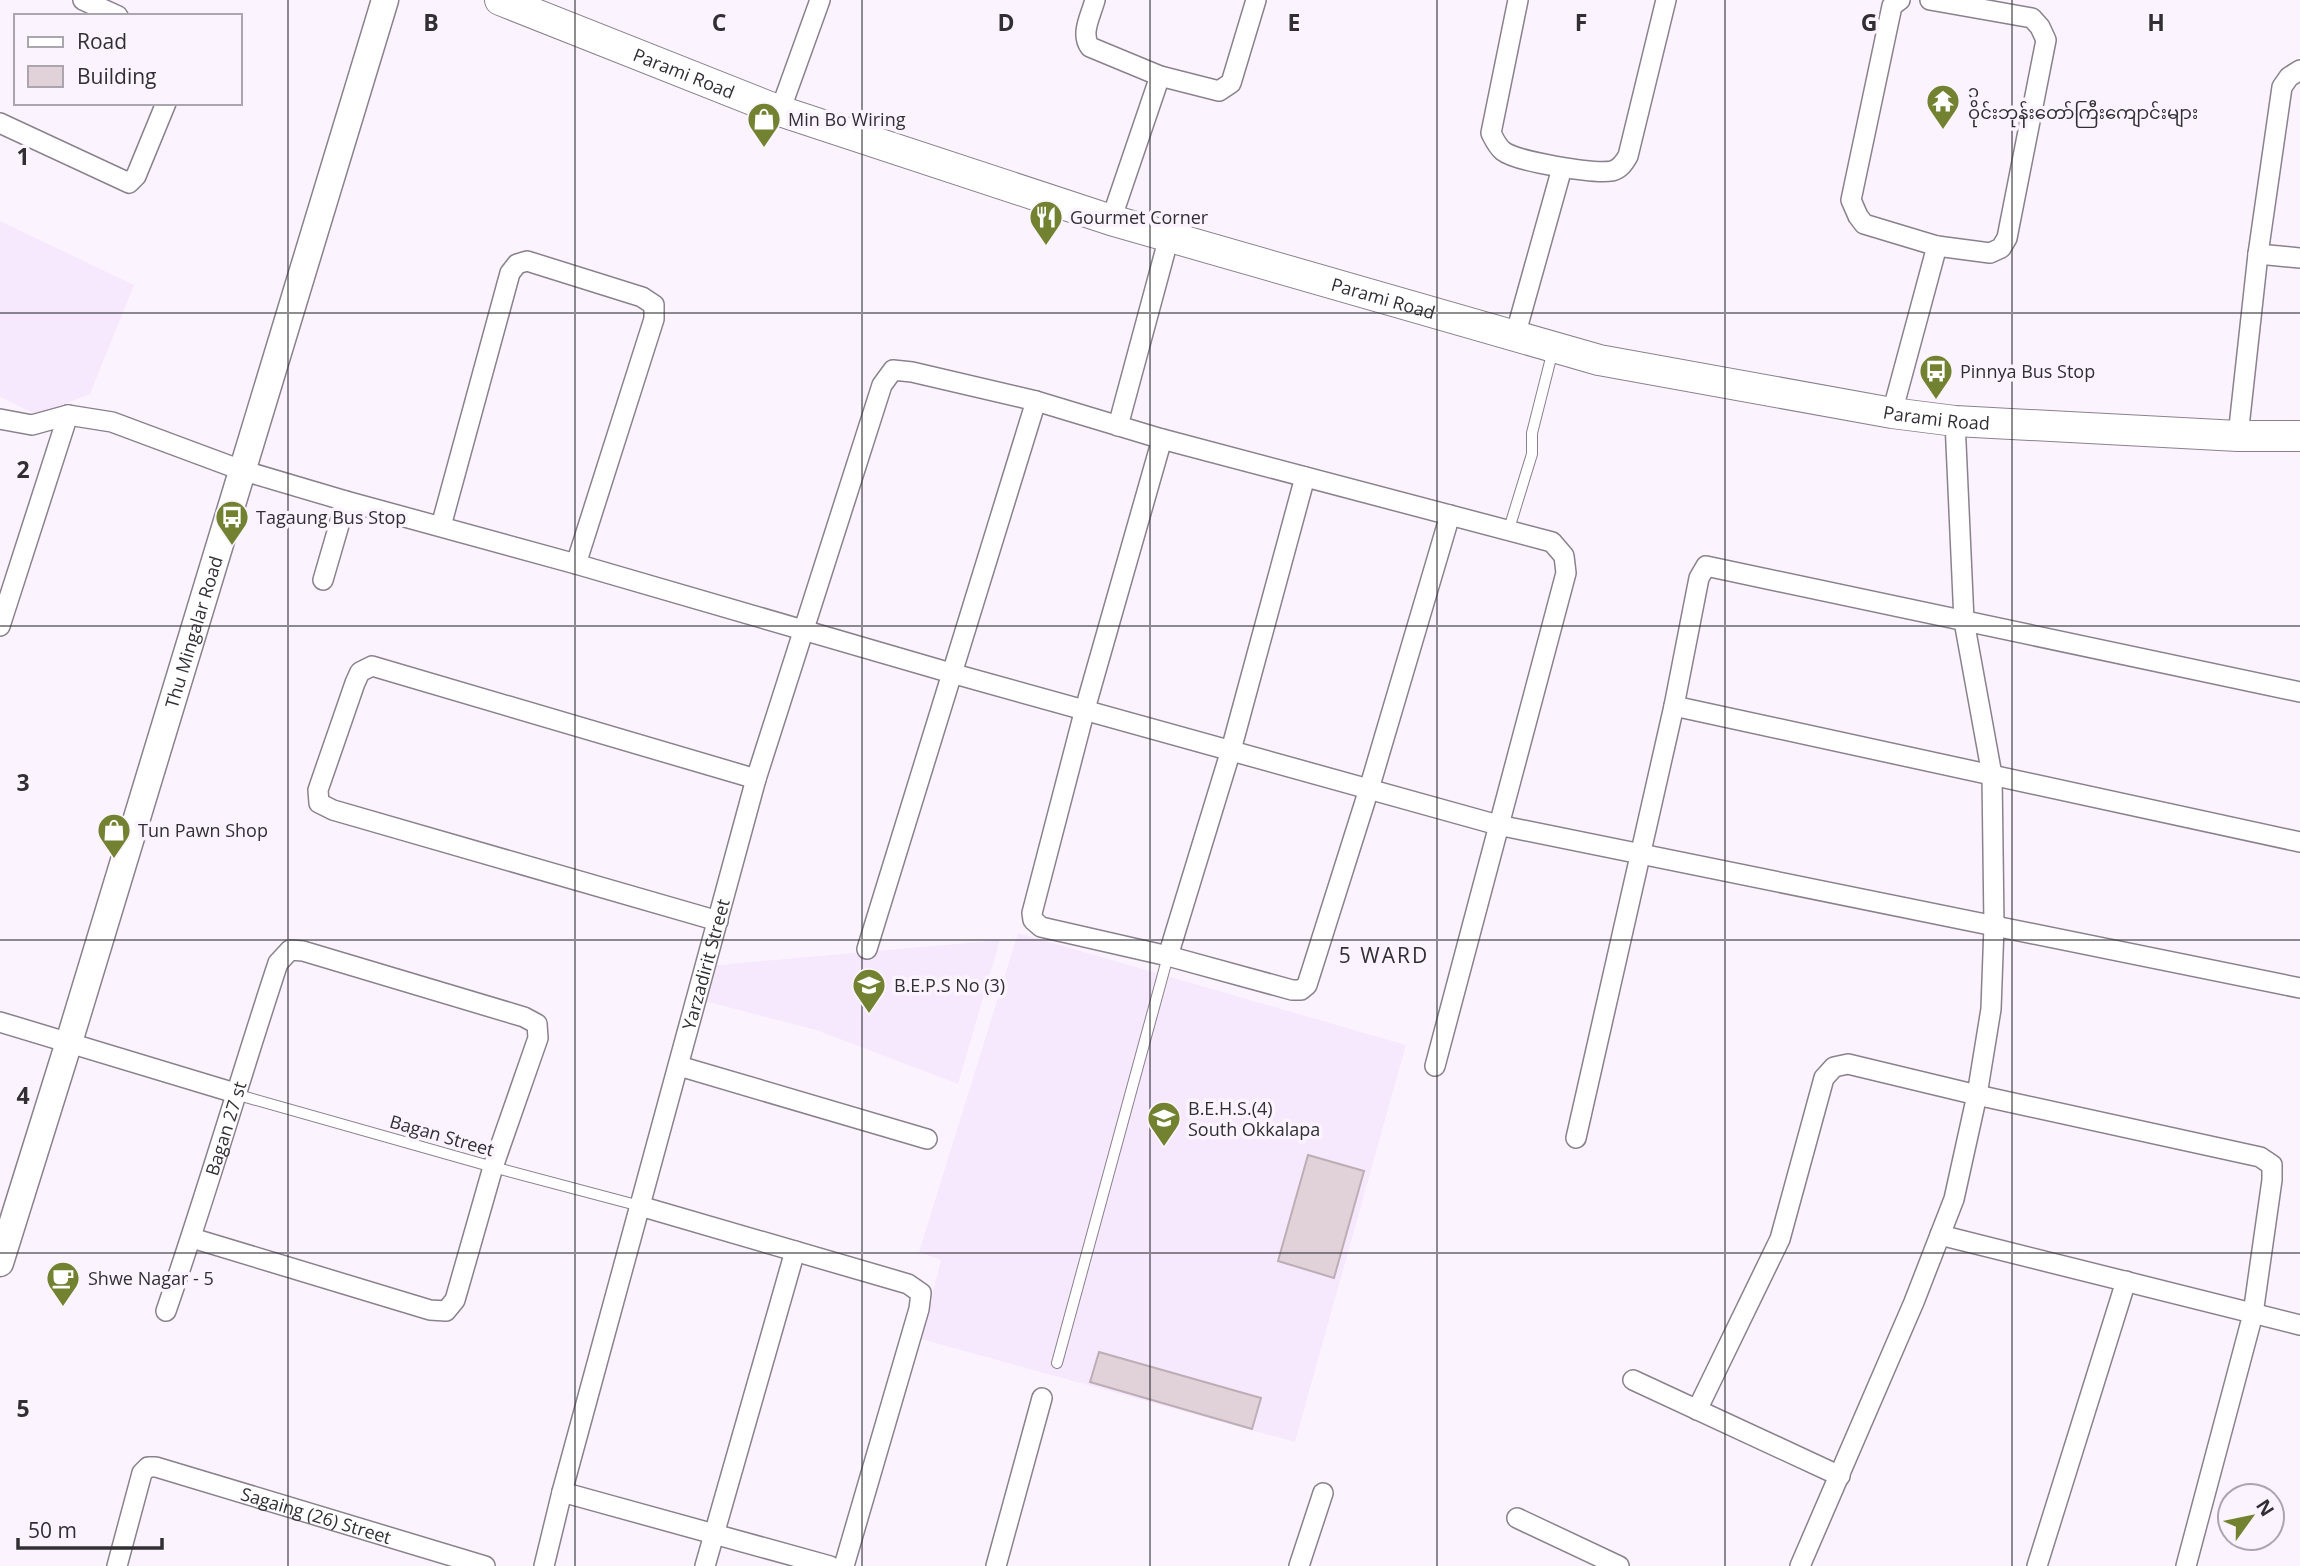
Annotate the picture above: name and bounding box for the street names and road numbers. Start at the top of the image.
street label: Parami Road [630,42,738,104]
street label: Parami Road [1329,272,1438,324]
street label: Parami Road [1881,400,1991,435]
street label: Thu Mingalar Road [159,553,228,711]
street label: Yarzadirit Street [676,896,735,1033]
street label: Bagan 27 st [199,1078,251,1179]
street label: Bagan Street [387,1109,497,1161]
street label: Sagaing (26) Street [238,1481,394,1549]

